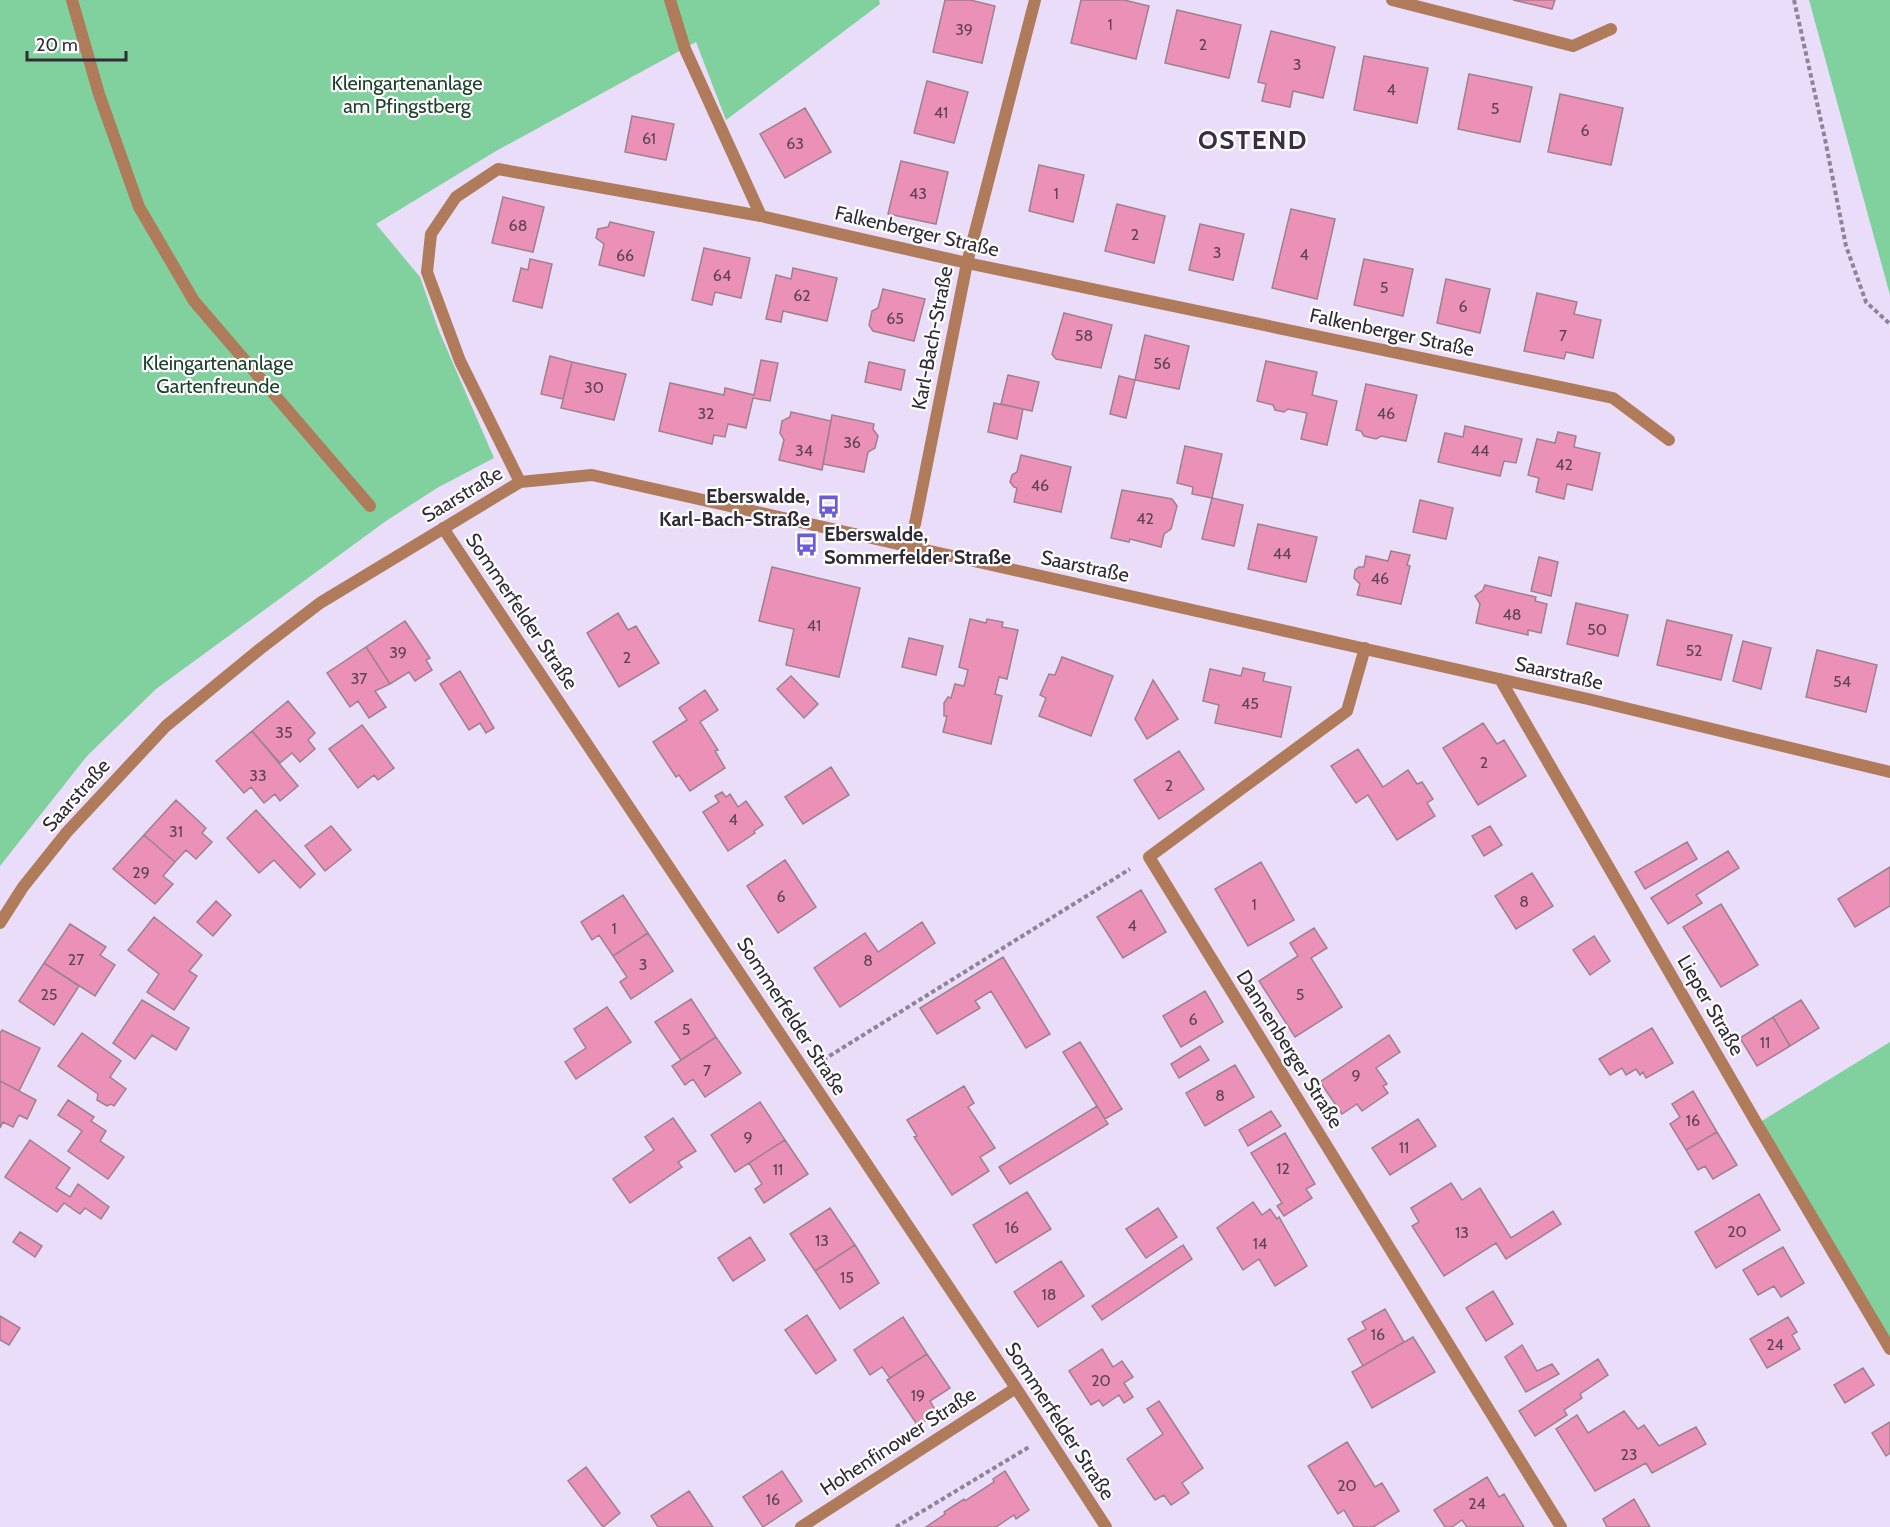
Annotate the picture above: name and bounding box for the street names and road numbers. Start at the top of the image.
street label: Falkenberger Straße [833,200,1001,262]
street label: Karl-Bach-Straße [906,264,958,412]
street label: Falkenberger Straße [1307,303,1477,361]
street label: Saarstraße [417,461,507,527]
street label: Sommerfelder Straße [461,528,583,694]
street label: Saarstraße [1039,545,1131,587]
street label: Saarstraße [1513,651,1605,695]
street label: Saarstraße [37,754,115,836]
street label: Sommerfelder Straße [732,933,852,1099]
street label: Lieper Straße [1673,950,1749,1060]
street label: Dannenberger Straße [1232,966,1348,1132]
street label: Sommerfelder Straße [1000,1338,1120,1504]
street label: Hohenfinower Straße [816,1382,980,1500]

